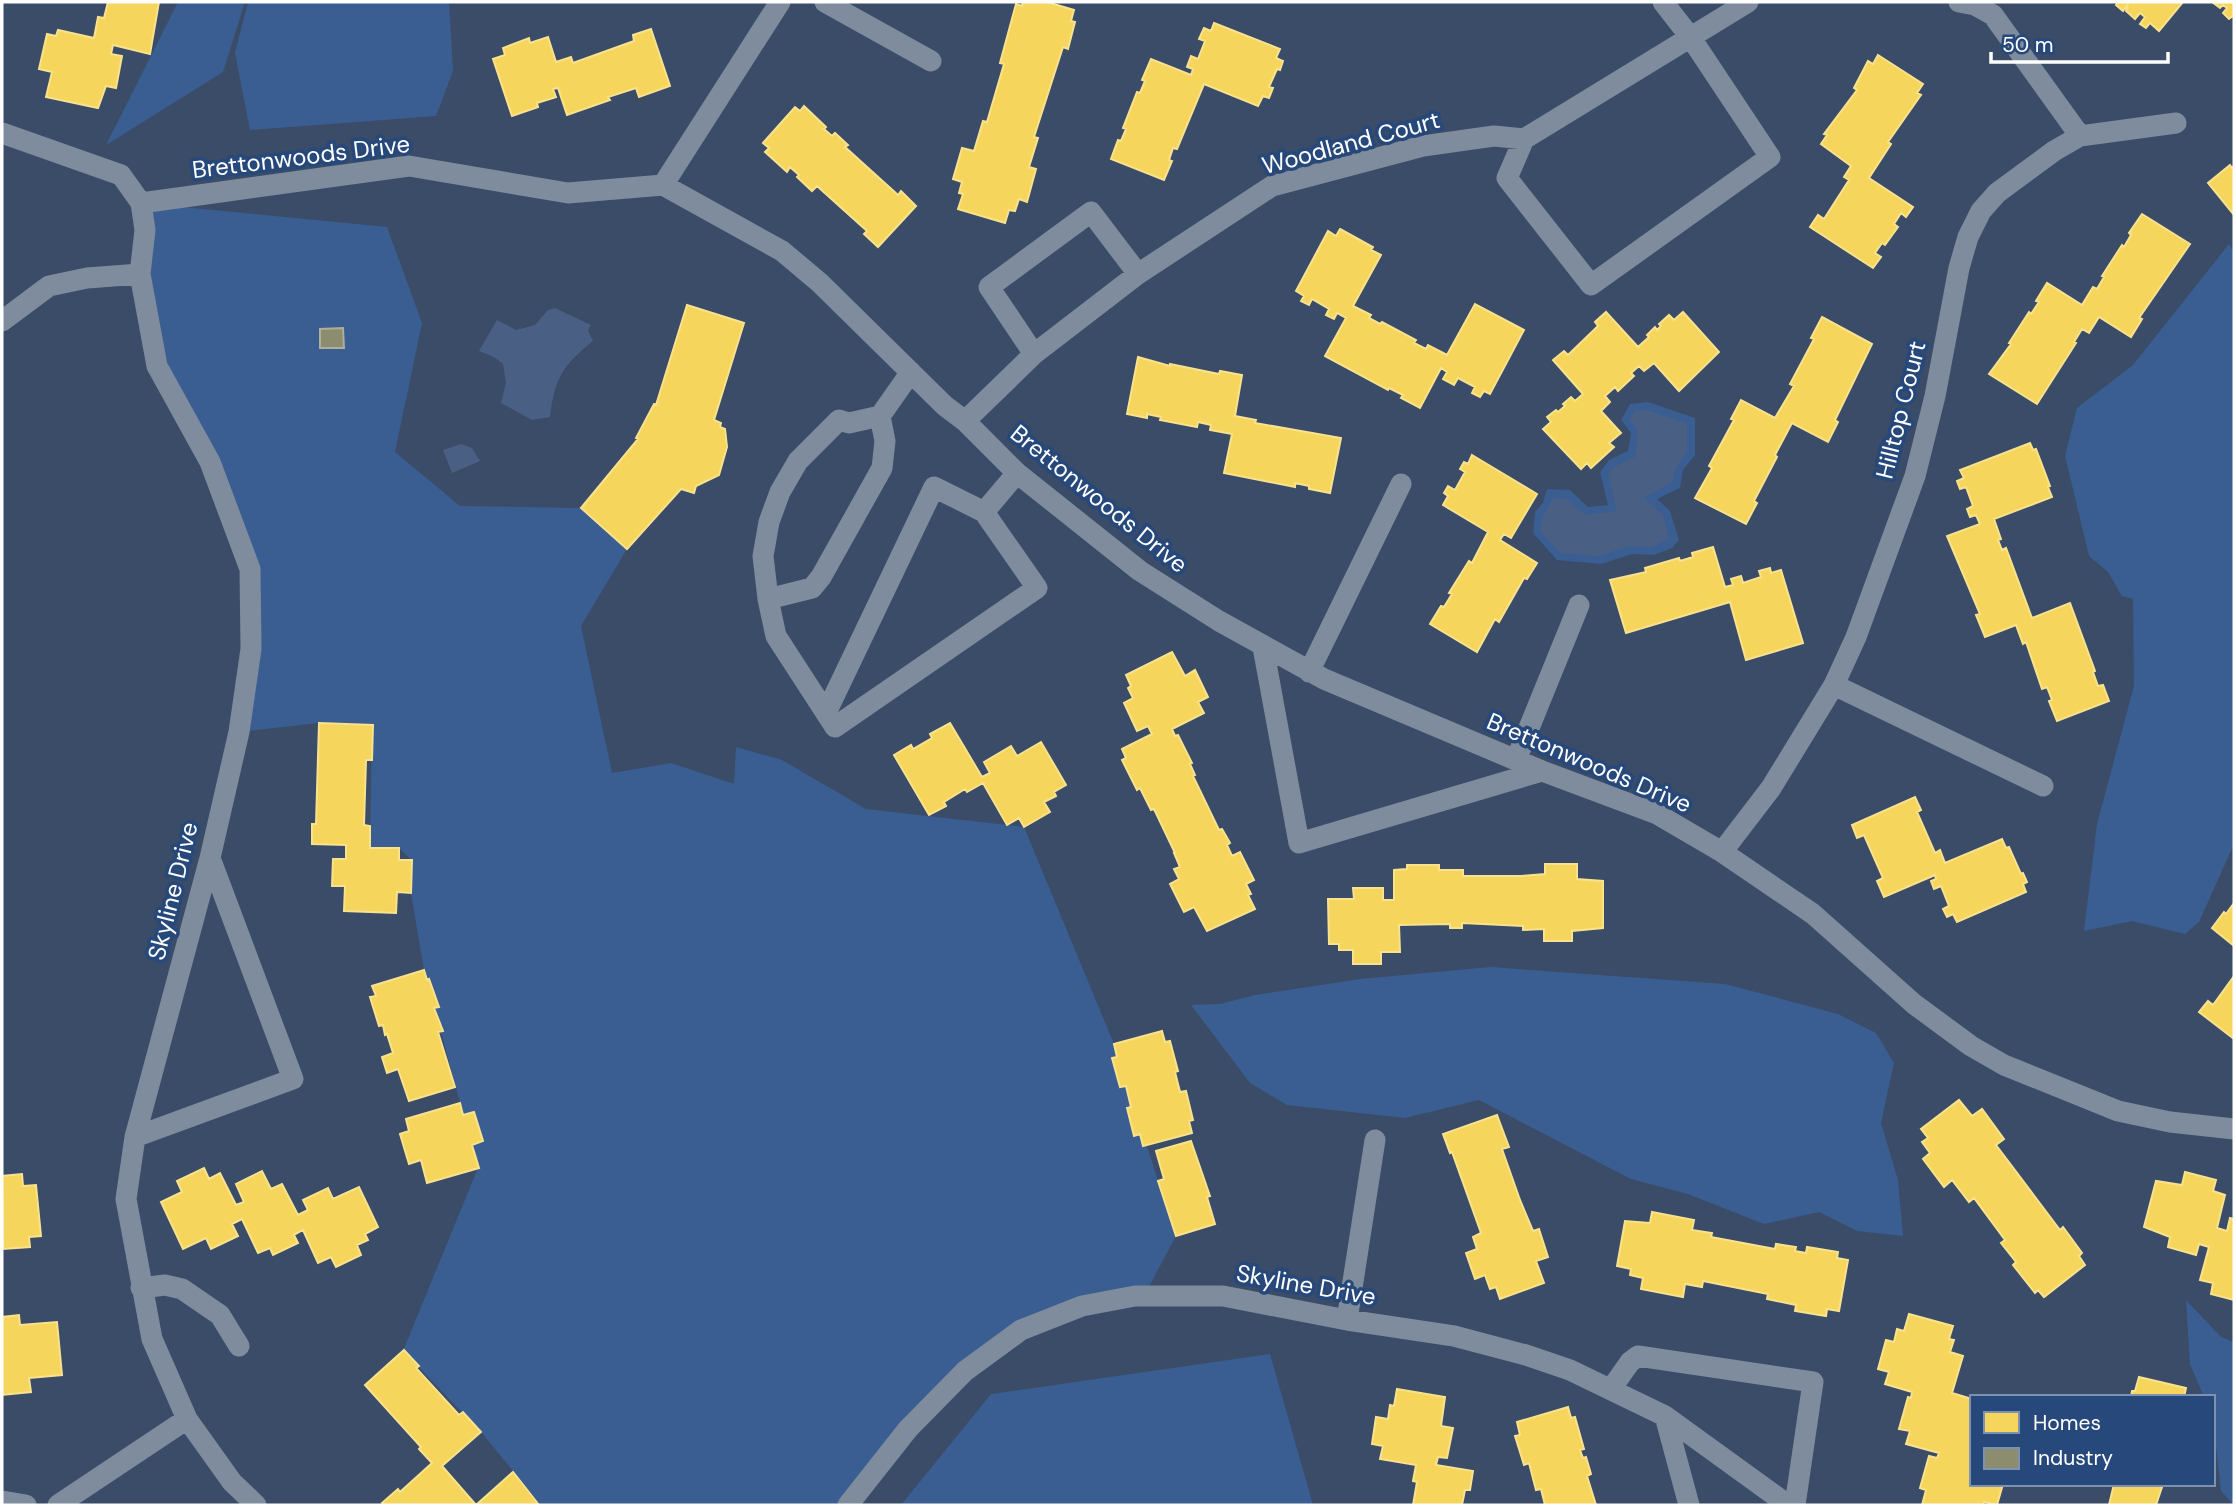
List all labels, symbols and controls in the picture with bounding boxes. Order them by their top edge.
scale bar [1991,21,2168,65]
text: 50 m [2002,31,2053,59]
street label: Woodland Court [1259,104,1443,181]
street label: Brettonwoods Drive [190,128,412,185]
street label: Hilltop Court [1868,338,1933,482]
street label: Brettonwoods Drive [1004,418,1194,580]
street label: Brettonwoods Drive [1482,705,1696,820]
street label: Skyline Drive [140,819,205,963]
street label: Skyline Drive [1234,1257,1378,1312]
legend [1970,1395,2215,1486]
text: Homes [2033,1409,2101,1437]
text: Industry [2033,1444,2113,1472]

